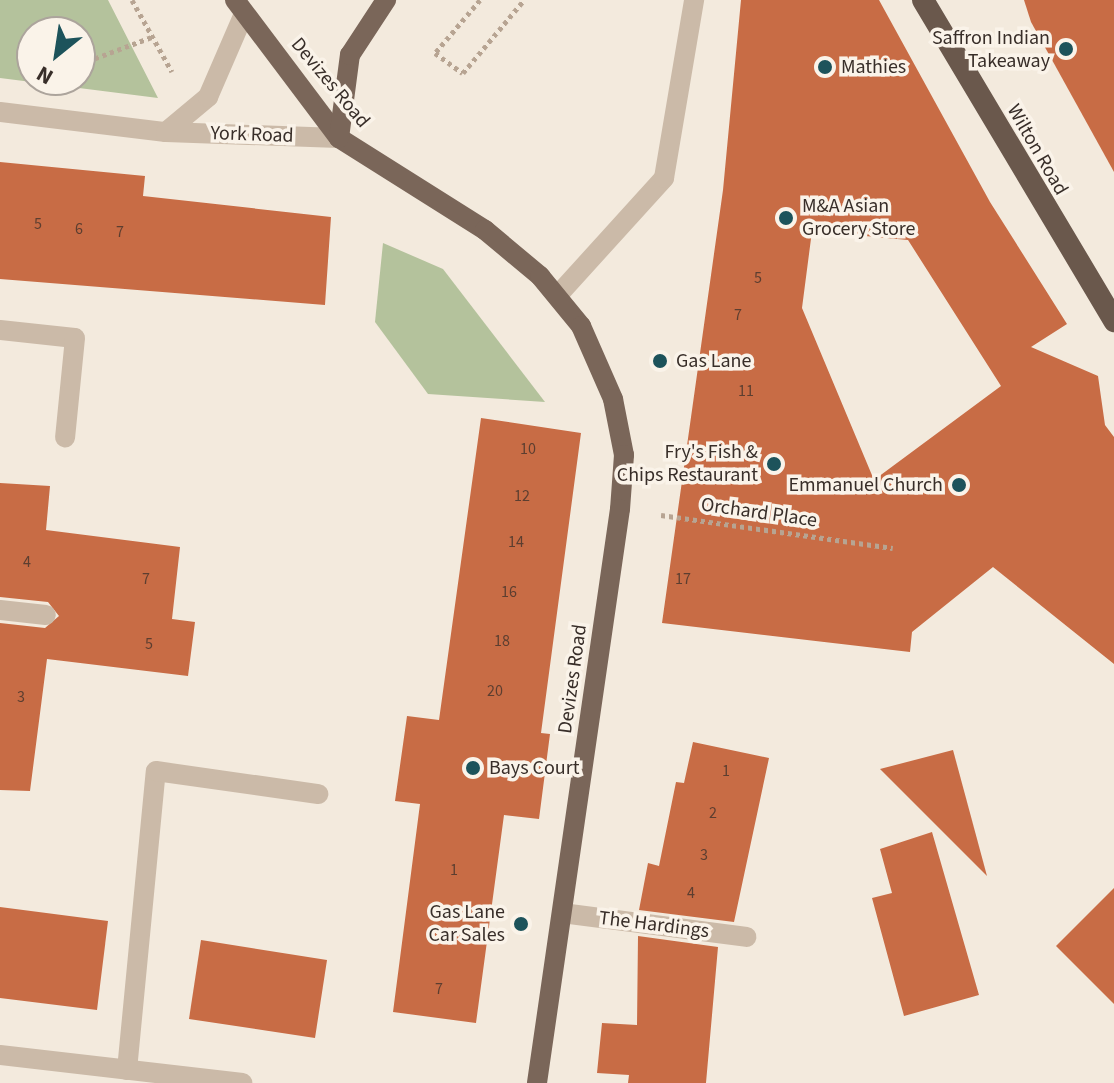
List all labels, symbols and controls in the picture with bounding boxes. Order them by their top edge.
north arrow [16,16,96,96]
place label: Saffron Indian Takeaway [932,26,1050,73]
street label: Devizes Road [285,33,375,133]
marker: Saffron Indian Takeaway [1057,40,1075,58]
place label: Mathies [841,55,906,79]
text: N [31,58,59,93]
marker: Mathies [816,58,834,76]
street label: Wilton Road [1001,100,1073,200]
street label: York Road [210,122,294,148]
place label: M&A Asian Grocery Store [802,194,916,241]
marker: M&A Asian Grocery Store [777,209,795,227]
house number: 5 [34,214,42,234]
house number: 6 [75,219,83,239]
house number: 7 [116,222,124,242]
house number: 5 [754,268,762,288]
house number: 7 [734,305,742,325]
place label: Gas Lane [676,349,751,373]
marker: Gas Lane [651,352,669,370]
house number: 11 [738,381,754,401]
house number: 10 [520,439,536,459]
place label: Fry's Fish & Chips Restaurant [617,440,758,487]
marker: Fry's Fish & Chips Restaurant [765,455,783,473]
place label: Emmanuel Church [788,473,943,497]
marker: Emmanuel Church [950,476,968,494]
house number: 12 [514,486,530,506]
street label: Orchard Place [699,493,819,533]
house number: 14 [508,532,524,552]
house number: 4 [23,552,31,572]
house number: 7 [142,569,150,589]
house number: 17 [675,569,691,589]
house number: 16 [501,582,517,602]
street label: Devizes Road [553,623,593,735]
house number: 18 [494,631,510,651]
house number: 5 [145,634,153,654]
house number: 20 [487,681,503,701]
house number: 3 [17,687,25,707]
place label: Bays Court [489,756,579,780]
marker: Bays Court [464,759,482,777]
house number: 1 [722,761,730,781]
house number: 2 [709,803,717,823]
house number: 3 [700,845,708,865]
house number: 1 [450,860,458,880]
house number: 4 [687,883,695,903]
place label: Gas Lane Car Sales [428,900,505,947]
street label: The Hardings [598,906,710,944]
marker: Gas Lane Car Sales [512,915,530,933]
house number: 7 [435,979,443,999]

